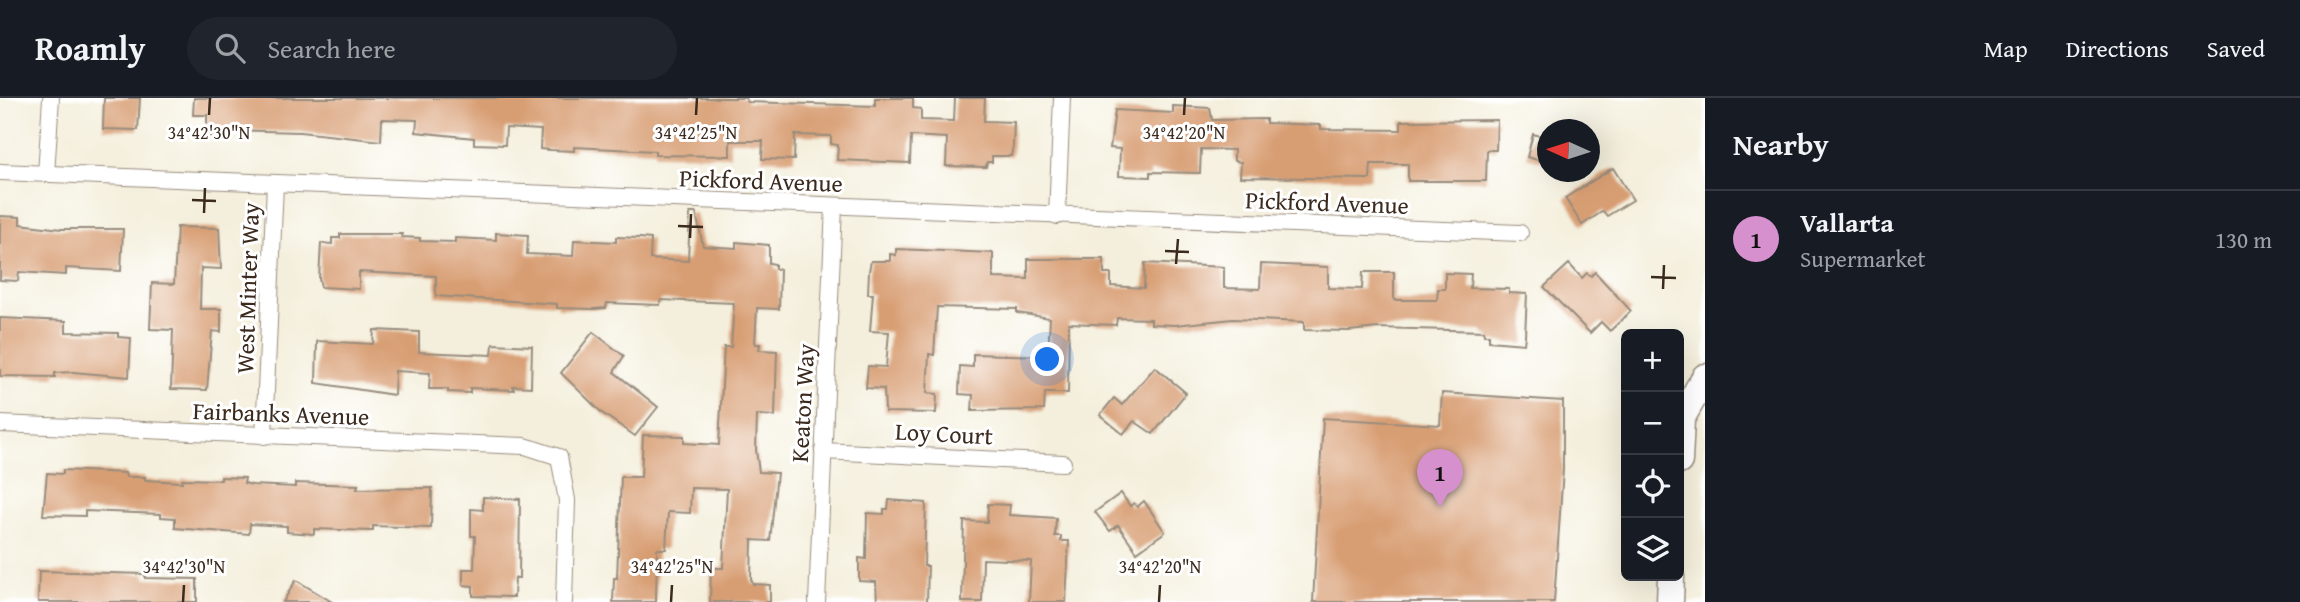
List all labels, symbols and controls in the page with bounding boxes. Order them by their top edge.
search box [187,17,677,80]
text: Roamly [35,24,145,72]
icon: search [211,29,249,67]
text: Search here [267,29,396,68]
text: Map [1984,31,2028,66]
text: Directions [2066,31,2169,66]
text: Saved [2207,31,2265,66]
text: 34°42'30"N [168,119,251,146]
text: 34°42'25"N [655,119,738,146]
text: 34°42'20"N [1143,119,1226,146]
north arrow [1537,119,1600,182]
text: Nearby [1733,122,1829,166]
street label: Pickford Avenue [679,160,843,201]
street label: Pickford Avenue [1245,182,1409,223]
street label: West Minter Way [227,202,268,374]
text: Vallarta [1800,203,1894,242]
text: 1 [1750,223,1762,256]
text: 130 m [2215,223,2272,256]
text: Supermarket [1800,242,1926,275]
map controls [1621,329,1684,581]
button: + [1621,329,1684,392]
your location [1030,342,1064,376]
street label: Keaton Way [782,343,823,463]
button: − [1621,392,1684,455]
street label: Fairbanks Avenue [192,393,370,434]
street label: Loy Court [894,413,994,454]
pin: 1 [1417,449,1463,507]
button: locate [1621,455,1684,518]
button: layers [1621,518,1684,581]
text: 34°42'30"N [143,553,226,580]
text: 34°42'25"N [631,553,714,580]
text: 34°42'20"N [1119,553,1202,580]

